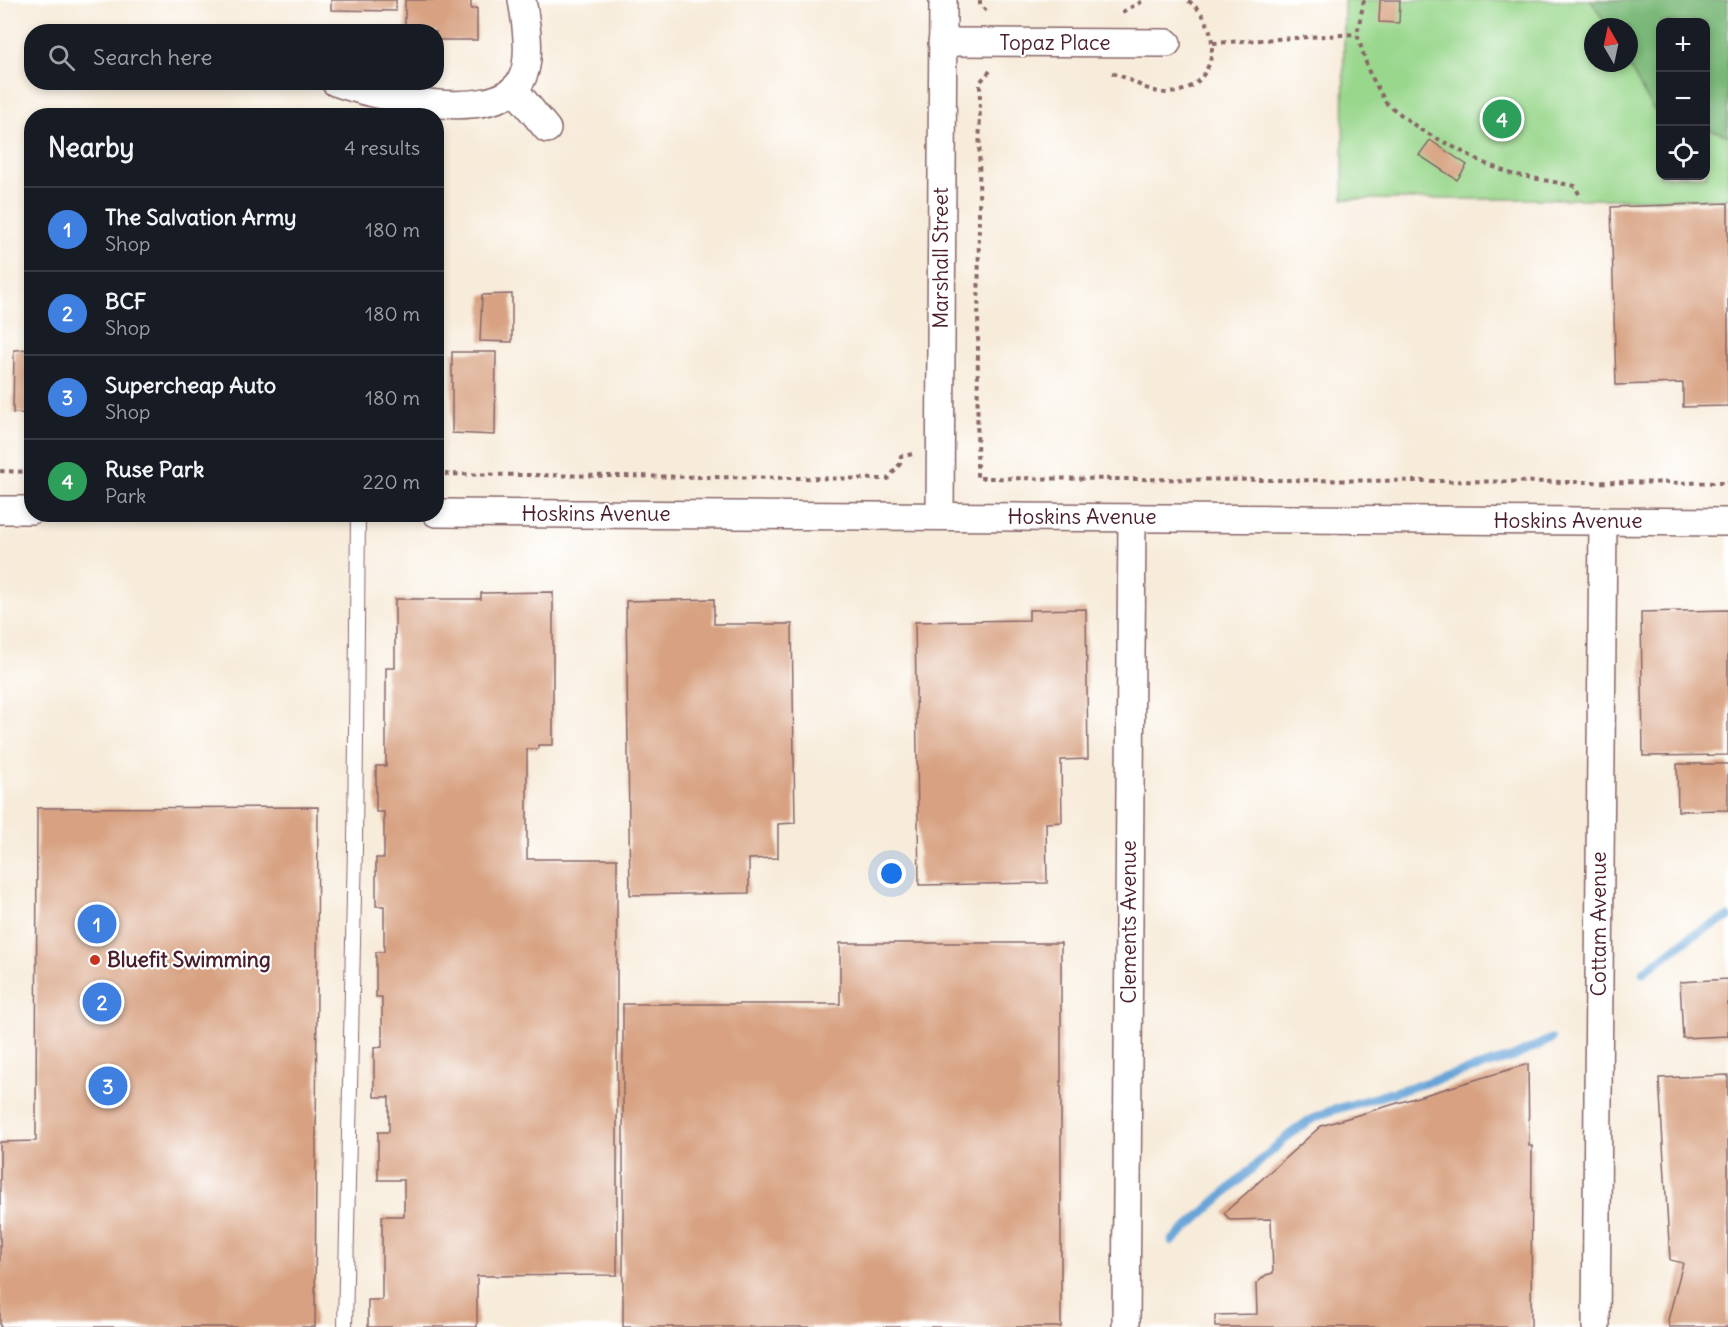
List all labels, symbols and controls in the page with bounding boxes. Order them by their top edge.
north arrow [1584,18,1638,72]
map controls [1656,18,1710,180]
button: + [1656,18,1710,72]
search box [24,24,444,90]
street label: Topaz Place [999,29,1111,56]
icon: search [45,41,78,74]
text: Search here [93,43,212,71]
button: − [1656,72,1710,126]
pin: 4 [1482,96,1522,142]
button: locate [1656,126,1710,180]
text: Nearby [48,131,134,164]
text: 4 results [344,135,420,160]
street label: Marshall Street [927,187,954,329]
text: The Salvation Army [105,203,297,231]
text: 1 [64,217,71,242]
text: 180 m [365,217,420,242]
text: Shop [105,231,150,256]
text: BCF [105,287,146,315]
text: 2 [62,301,73,326]
text: 180 m [365,301,420,326]
text: Shop [105,315,150,340]
text: Supercheap Auto [105,371,276,399]
text: 3 [62,385,73,410]
text: 180 m [365,385,420,410]
text: Shop [105,399,150,424]
text: Ruse Park [105,455,204,483]
text: 4 [62,469,73,494]
text: 220 m [363,469,420,494]
text: Park [105,483,146,508]
street label: Hoskins Avenue [522,500,670,527]
street label: Hoskins Avenue [1008,503,1156,530]
street label: Hoskins Avenue [1494,507,1642,534]
street label: Clements Avenue [1115,840,1142,1004]
street label: Cottam Avenue [1585,851,1612,997]
your location [877,859,906,888]
pin: 1 [78,902,116,946]
place label: Bluefit Swimming [107,946,271,973]
marker: Bluefit Swimming [88,953,102,967]
pin: 2 [82,980,122,1024]
pin: 3 [88,1064,128,1108]

